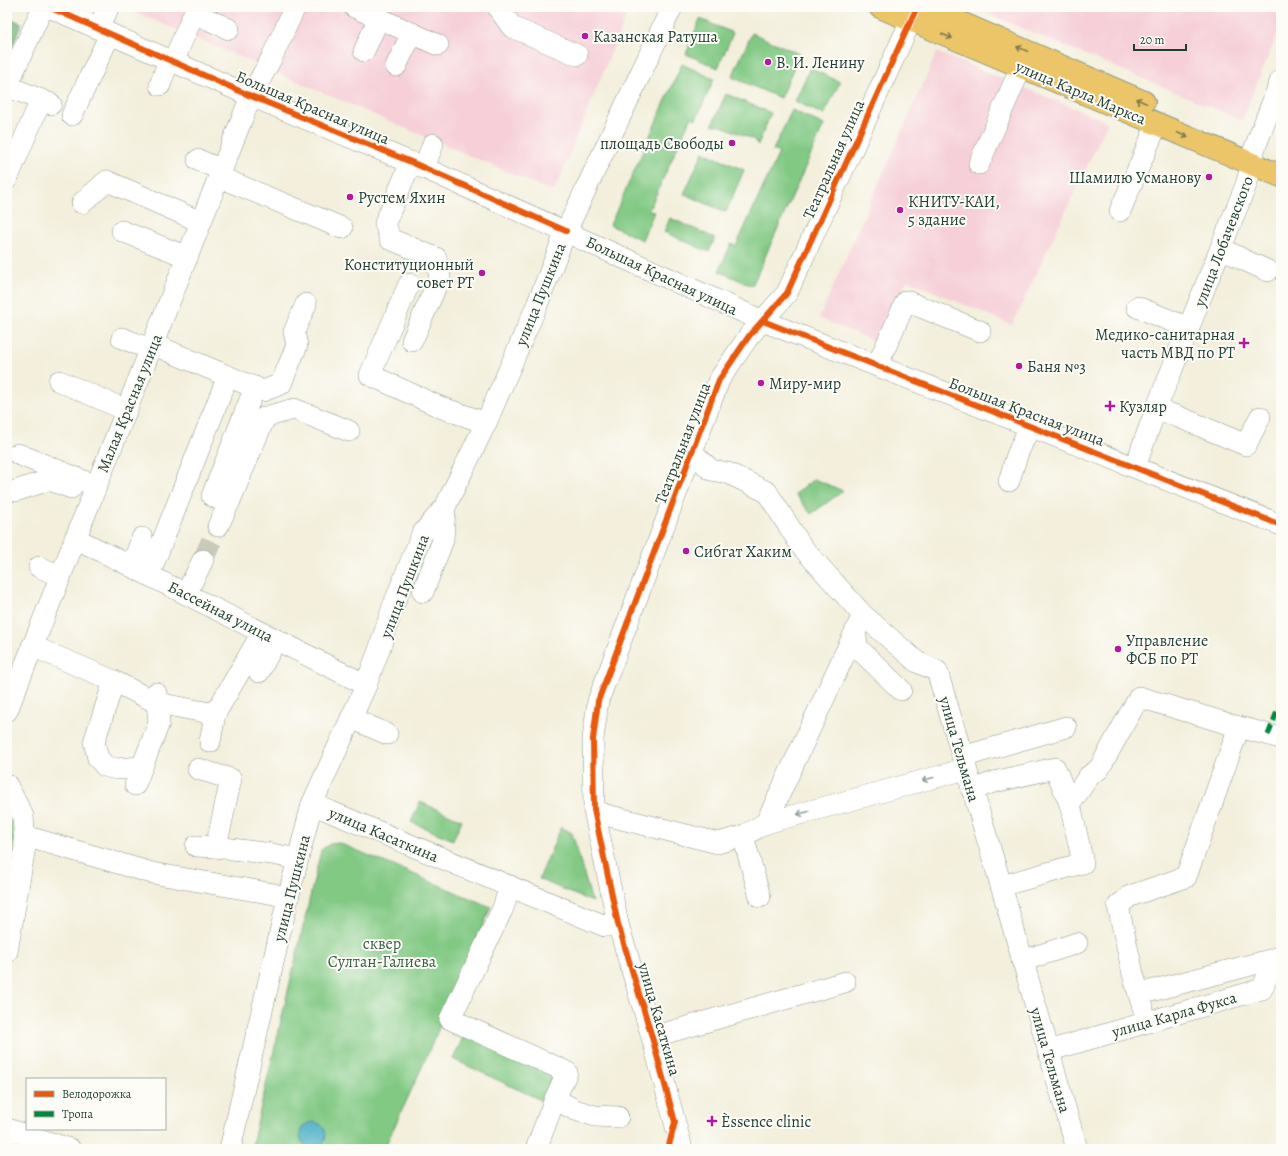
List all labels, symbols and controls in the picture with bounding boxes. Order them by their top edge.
place label: Казанская Ратуша [593,26,718,48]
scale bar [1134,26,1186,52]
marker: Казанская Ратуша [580,31,590,41]
text: 20 m [1140,32,1164,48]
one-way arrow [941,33,953,40]
one-way arrow [1016,45,1028,53]
place label: В. И. Ленину [776,52,865,74]
street label: улица Карла Маркса [1011,55,1150,131]
marker: В. И. Ленину [763,57,773,67]
street label: Большая Красная улица [232,66,393,151]
street label: Театральная улица [798,96,870,223]
one-way arrow [1136,97,1148,104]
one-way arrow [1177,132,1189,140]
place label: площадь Свободы [600,133,724,155]
marker: площадь Свободы [727,138,737,148]
place label: Шамилю Усманову [1069,167,1202,189]
marker: Шамилю Усманову [1204,172,1214,182]
street label: улица Лобачевского [1189,173,1259,311]
place label: Рустем Яхин [358,187,446,209]
place label: КНИТУ-КАИ, 5 здание [908,191,1000,231]
marker: Рустем Яхин [345,192,355,202]
marker: КНИТУ-КАИ, 5 здание [895,205,905,215]
street label: Большая Красная улица [582,231,742,321]
street label: улица Пушкина [510,239,572,350]
place label: Конституционный совет РТ [344,254,474,294]
marker: Конституционный совет РТ [477,268,487,278]
place label: Медико-санитарная часть МВД по РТ [1095,324,1235,364]
street label: Малая Красная улица [92,330,168,476]
marker: Медико-санитарная часть МВД по РТ [1238,337,1250,349]
place label: Баня №3 [1027,356,1086,378]
marker: Баня №3 [1014,361,1024,371]
street label: Большая Красная улица [946,372,1108,452]
place label: Миру-мир [769,373,841,395]
marker: Миру-мир [756,378,766,388]
street label: Театральная улица [650,379,716,507]
place label: Кузляр [1119,396,1167,418]
marker: Кузляр [1104,400,1116,412]
street label: улица Пушкина [375,531,435,642]
place label: Сибгат Хаким [694,541,792,563]
marker: Сибгат Хаким [681,546,691,556]
street label: Бассейная улица [164,576,277,648]
place label: Управление ФСБ по РТ [1126,630,1208,670]
marker: Управление ФСБ по РТ [1113,644,1123,654]
street label: улица Тельмана [933,693,985,805]
one-way arrow [922,776,935,783]
street label: улица Касаткина [325,802,442,868]
one-way arrow [796,810,809,817]
street label: улица Пушкина [268,832,316,945]
park label: сквер Султан-Галиева [328,933,437,973]
street label: улица Касаткина [632,959,686,1079]
street label: улица Карла Фукса [1108,986,1240,1044]
street label: улица Тельмана [1024,1004,1076,1116]
legend [26,1078,166,1130]
text: Велодорожка [62,1086,132,1102]
text: Тропа [62,1106,93,1122]
place label: Èssence clinic [721,1111,812,1133]
marker: Èssence clinic [706,1115,718,1127]

